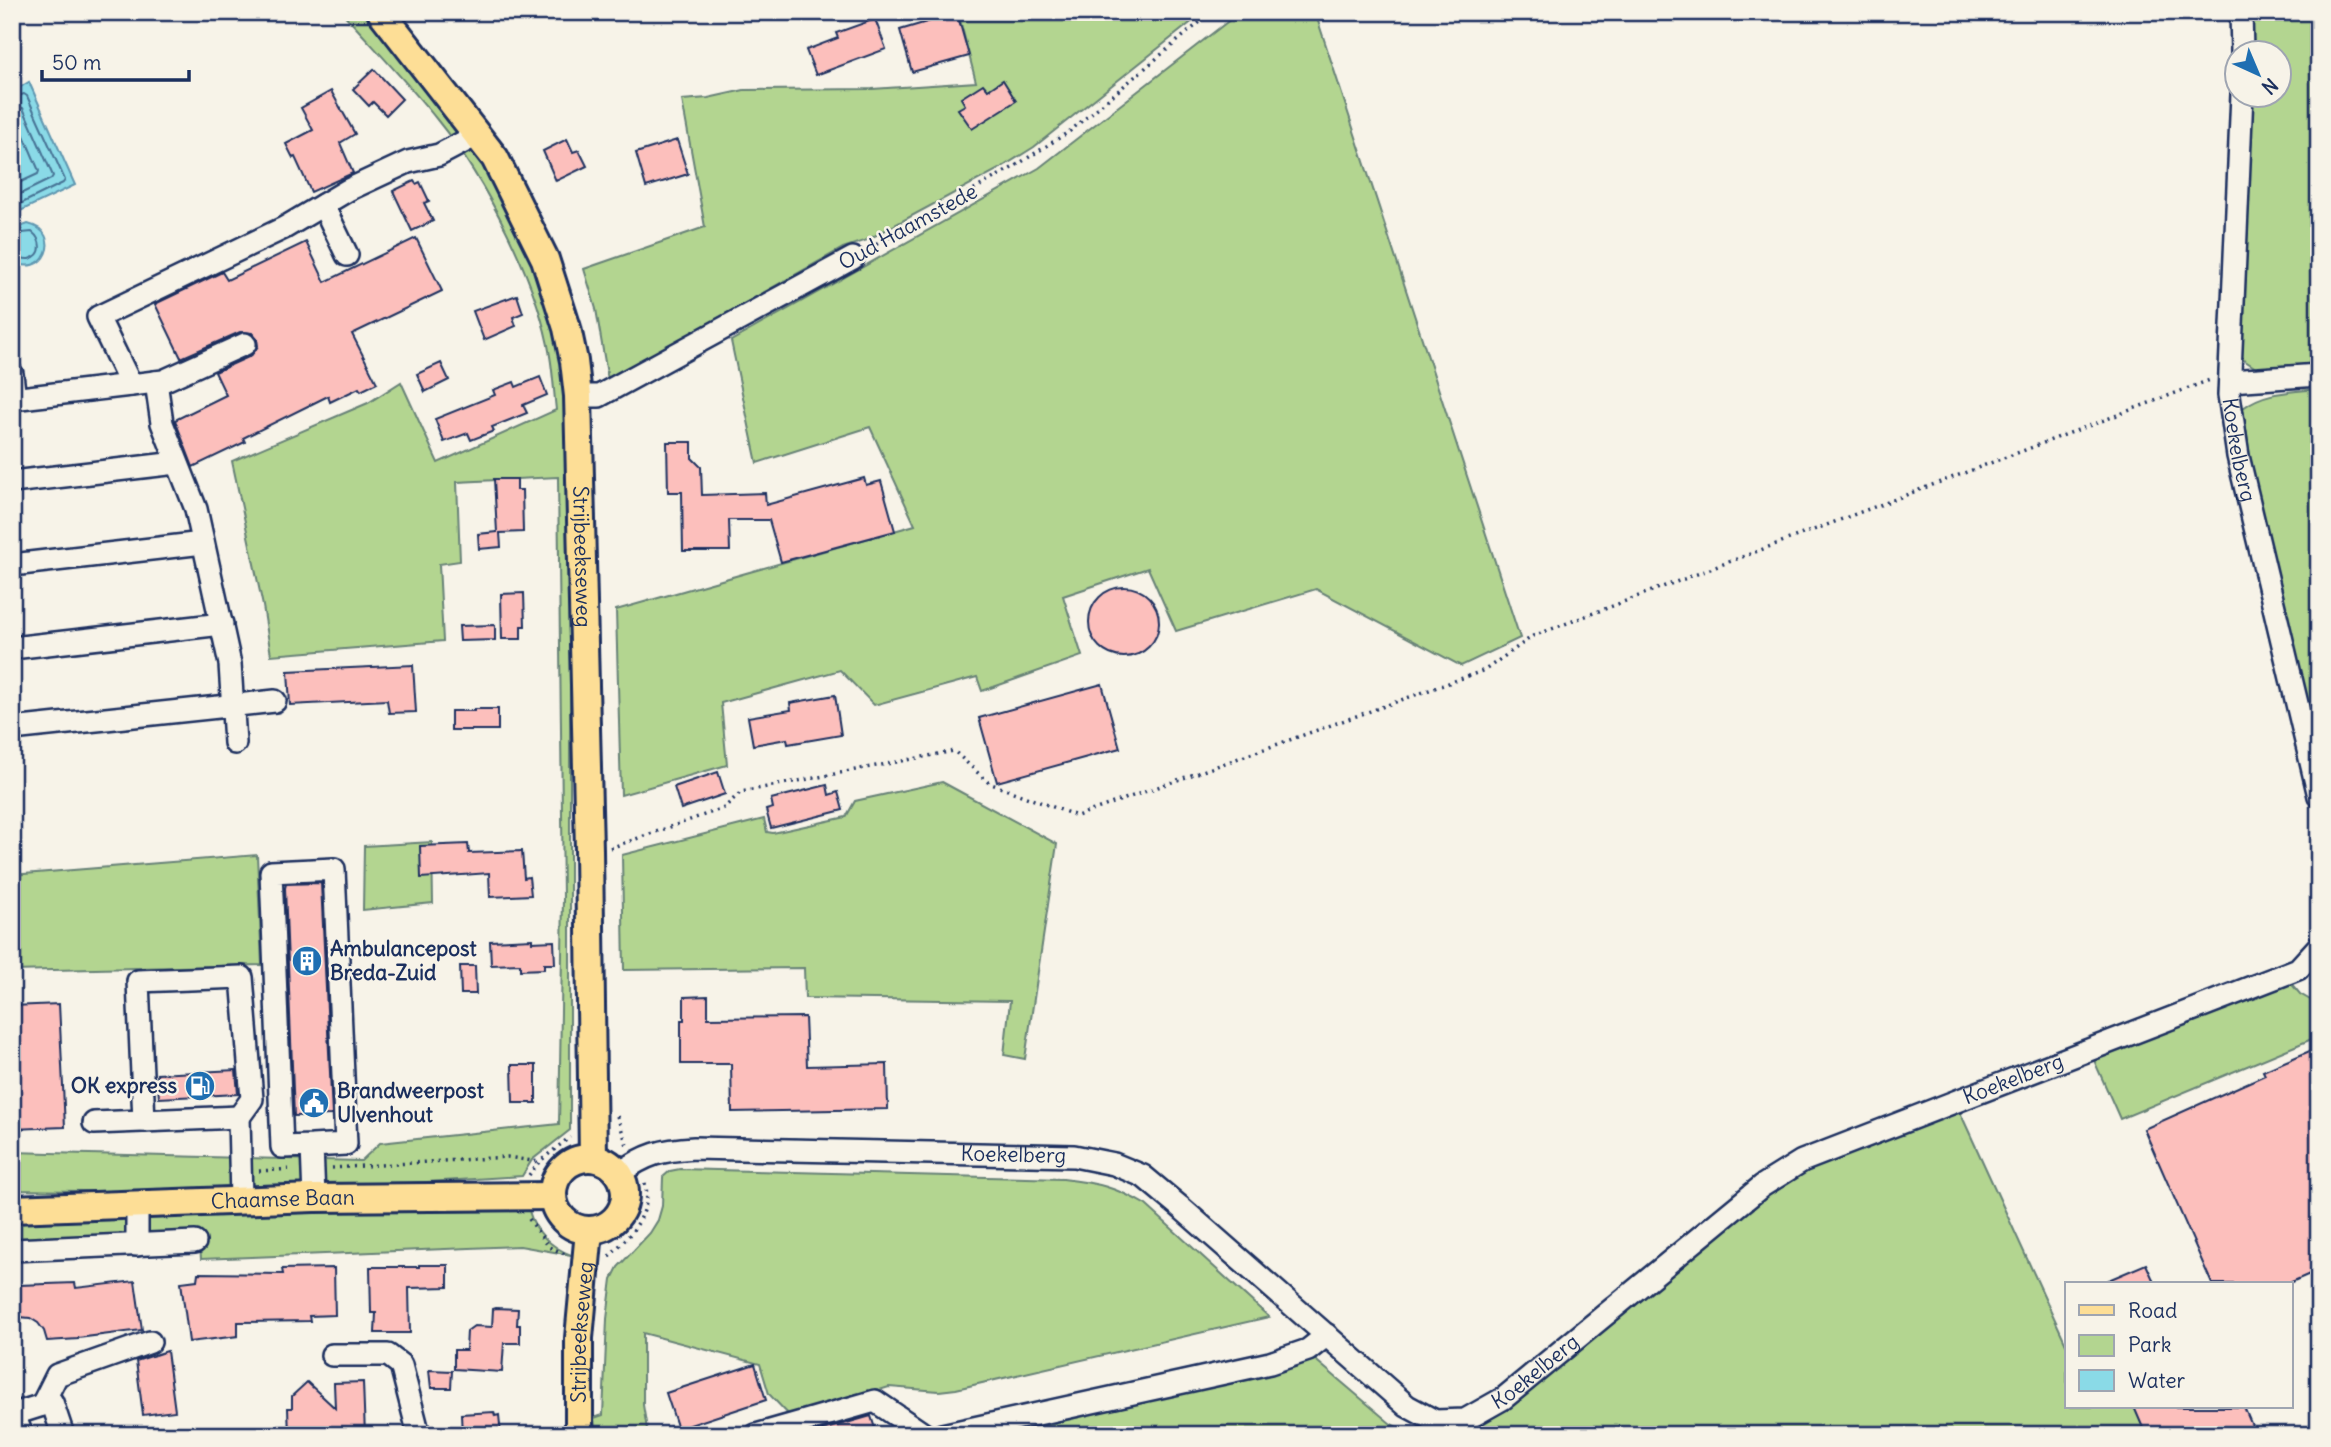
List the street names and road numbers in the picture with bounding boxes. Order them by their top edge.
street label: Oud Haamstede [834,177,982,276]
street label: Koekelberg [2217,396,2262,505]
street label: Strijbeekseweg [567,485,598,628]
street label: Koekelberg [1959,1047,2067,1110]
street label: Koekelberg [960,1140,1066,1169]
street label: Chaamse Baan [210,1184,355,1215]
street label: Strijbeekseweg [565,1260,599,1403]
street label: Koekelberg [1486,1328,1584,1415]

